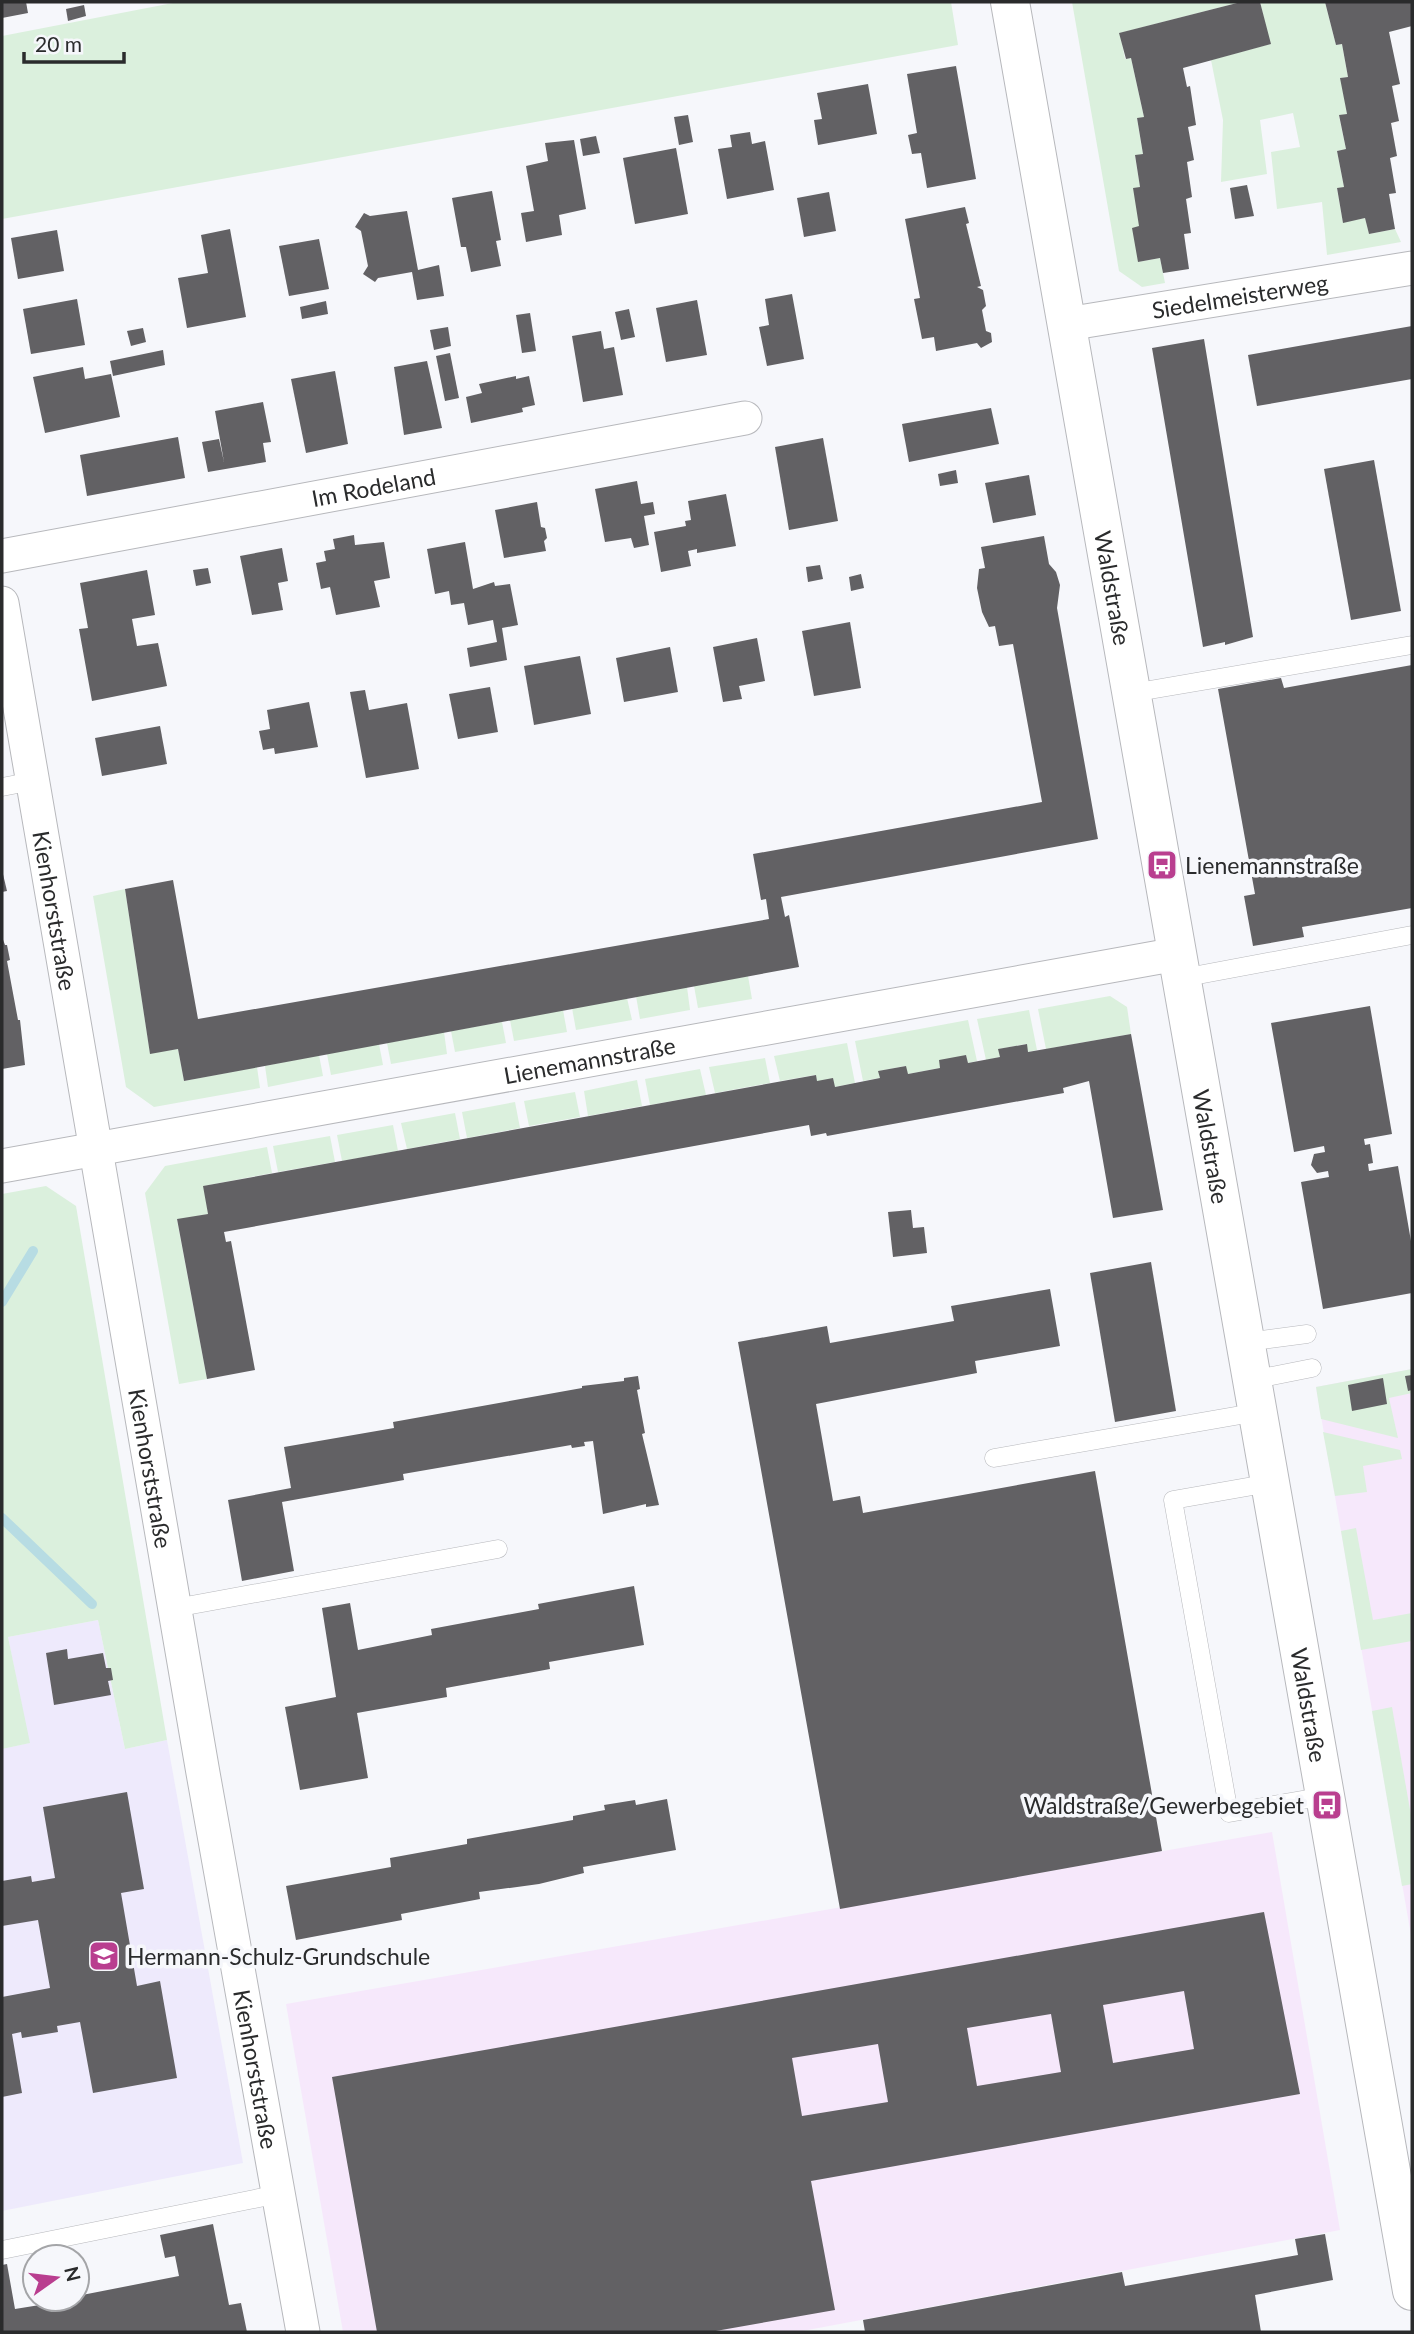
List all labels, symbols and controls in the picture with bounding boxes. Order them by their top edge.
scale bar [24,21,124,65]
text: 20 m [35,31,82,56]
street label: Siedelmeisterweg [1150,268,1330,324]
street label: Im Rodeland [309,462,438,512]
street label: Waldstraße [1089,529,1137,647]
street label: Kienhorststraße [27,829,82,992]
bus stop icon: Lienemannstraße [1145,848,1179,882]
place label: Lienemannstraße [1185,851,1359,879]
street label: Lienemannstraße [501,1031,678,1089]
street label: Waldstraße [1187,1087,1235,1206]
street label: Kienhorststraße [123,1386,178,1550]
street label: Waldstraße [1285,1646,1333,1764]
bus stop icon: Waldstraße/Gewerbegebiet [1310,1788,1344,1822]
place label: Waldstraße/Gewerbegebiet [1023,1791,1305,1819]
school or university icon: Hermann-Schulz-Grundschule [87,1939,121,1973]
place label: Hermann-Schulz-Grundschule [127,1942,430,1970]
street label: Kienhorststraße [228,1987,284,2151]
north arrow [21,2243,91,2313]
text: N [60,2264,86,2284]

